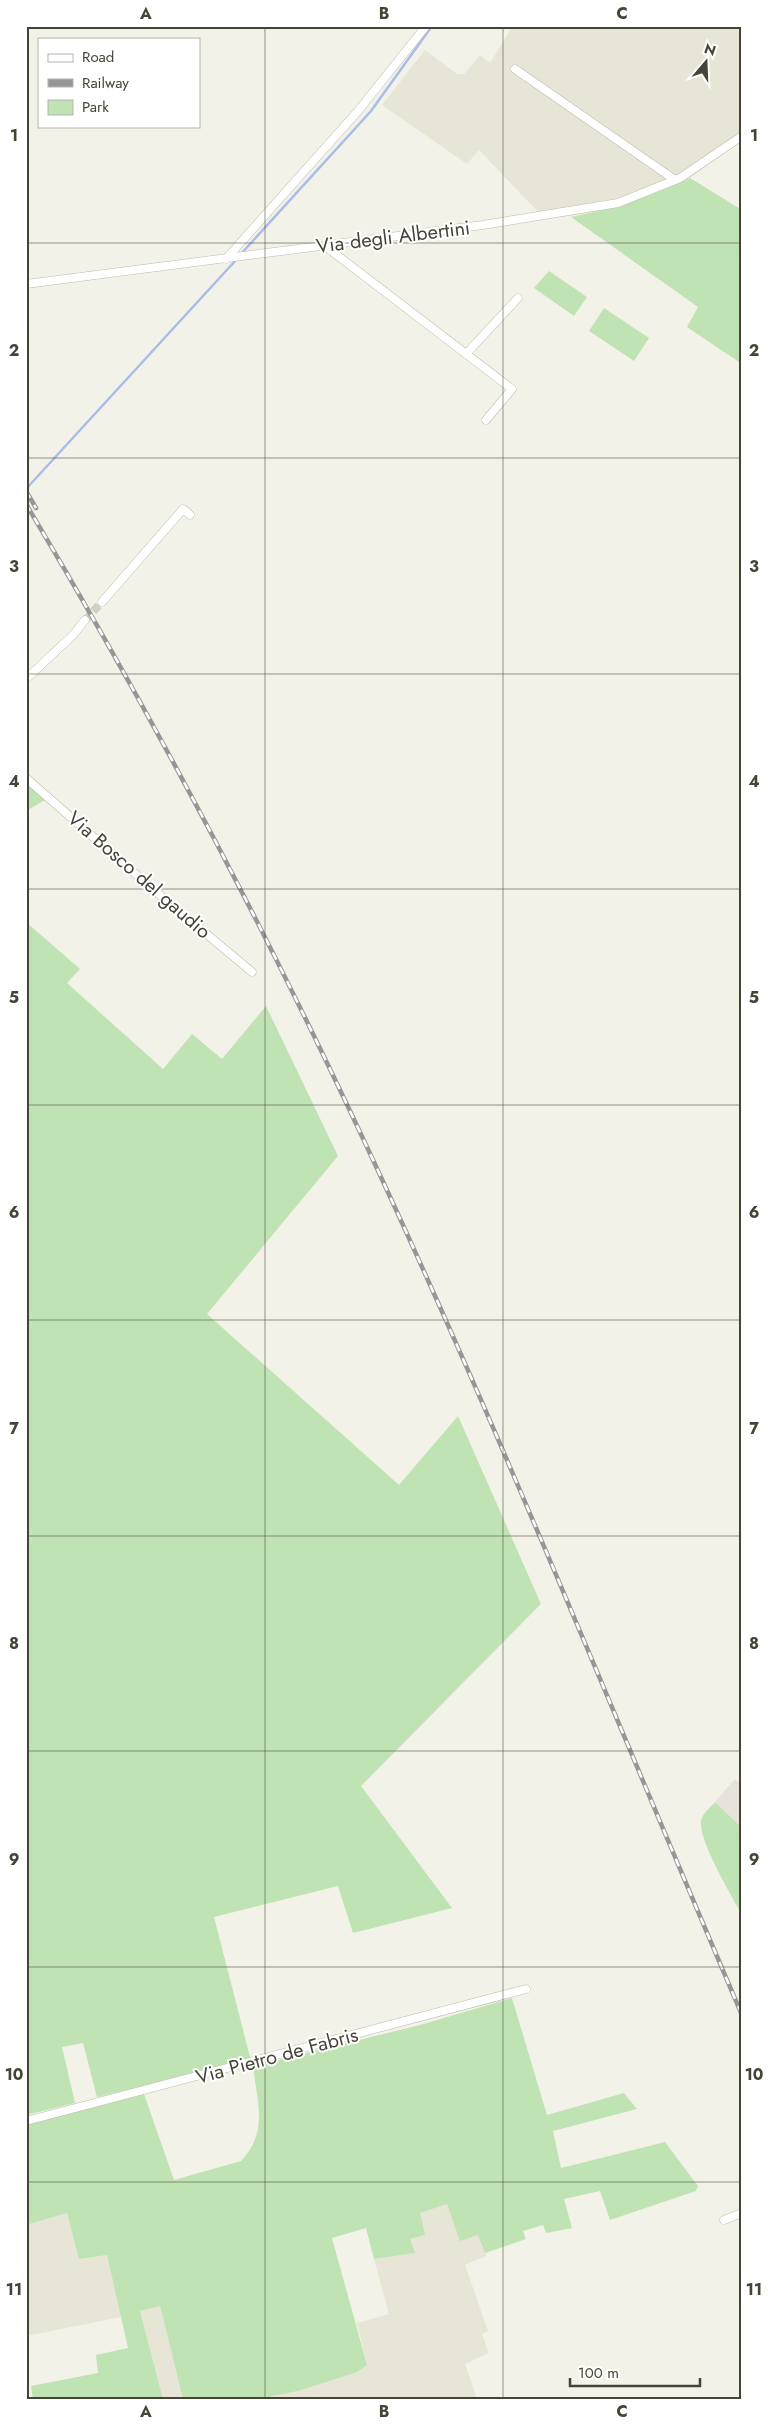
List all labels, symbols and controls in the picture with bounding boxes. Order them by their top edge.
text: A [139,2,152,25]
text: B [379,2,389,25]
text: C [616,2,628,25]
legend [38,38,200,128]
north arrow [680,38,730,88]
text: N [702,38,719,61]
text: Road [82,46,114,68]
text: Railway [82,72,129,94]
text: Park [82,96,109,118]
text: 1 [10,124,18,147]
text: 1 [750,124,758,147]
street label: Via degli Albertini [314,213,472,261]
text: 2 [9,339,19,362]
text: 2 [749,339,759,362]
text: 3 [9,555,19,578]
text: 3 [749,555,759,578]
text: 4 [8,770,20,793]
text: 4 [748,770,760,793]
street label: Via Bosco del gaudio [61,804,217,946]
text: 5 [9,986,19,1009]
text: 5 [749,986,759,1009]
text: 6 [9,1201,19,1224]
text: 6 [749,1201,759,1224]
text: 7 [9,1417,19,1440]
text: 7 [749,1417,759,1440]
text: 8 [9,1632,19,1655]
text: 8 [749,1632,759,1655]
text: 9 [9,1848,19,1871]
text: 9 [749,1848,759,1871]
street label: Via Pietro de Fabris [193,2020,361,2092]
text: 10 [5,2063,23,2086]
text: 10 [745,2063,763,2086]
text: 11 [6,2278,22,2301]
text: 11 [746,2278,762,2301]
scale bar [570,2355,700,2387]
text: 100 m [578,2362,619,2384]
text: A [139,2400,152,2423]
text: B [379,2400,389,2423]
text: C [616,2400,628,2423]

